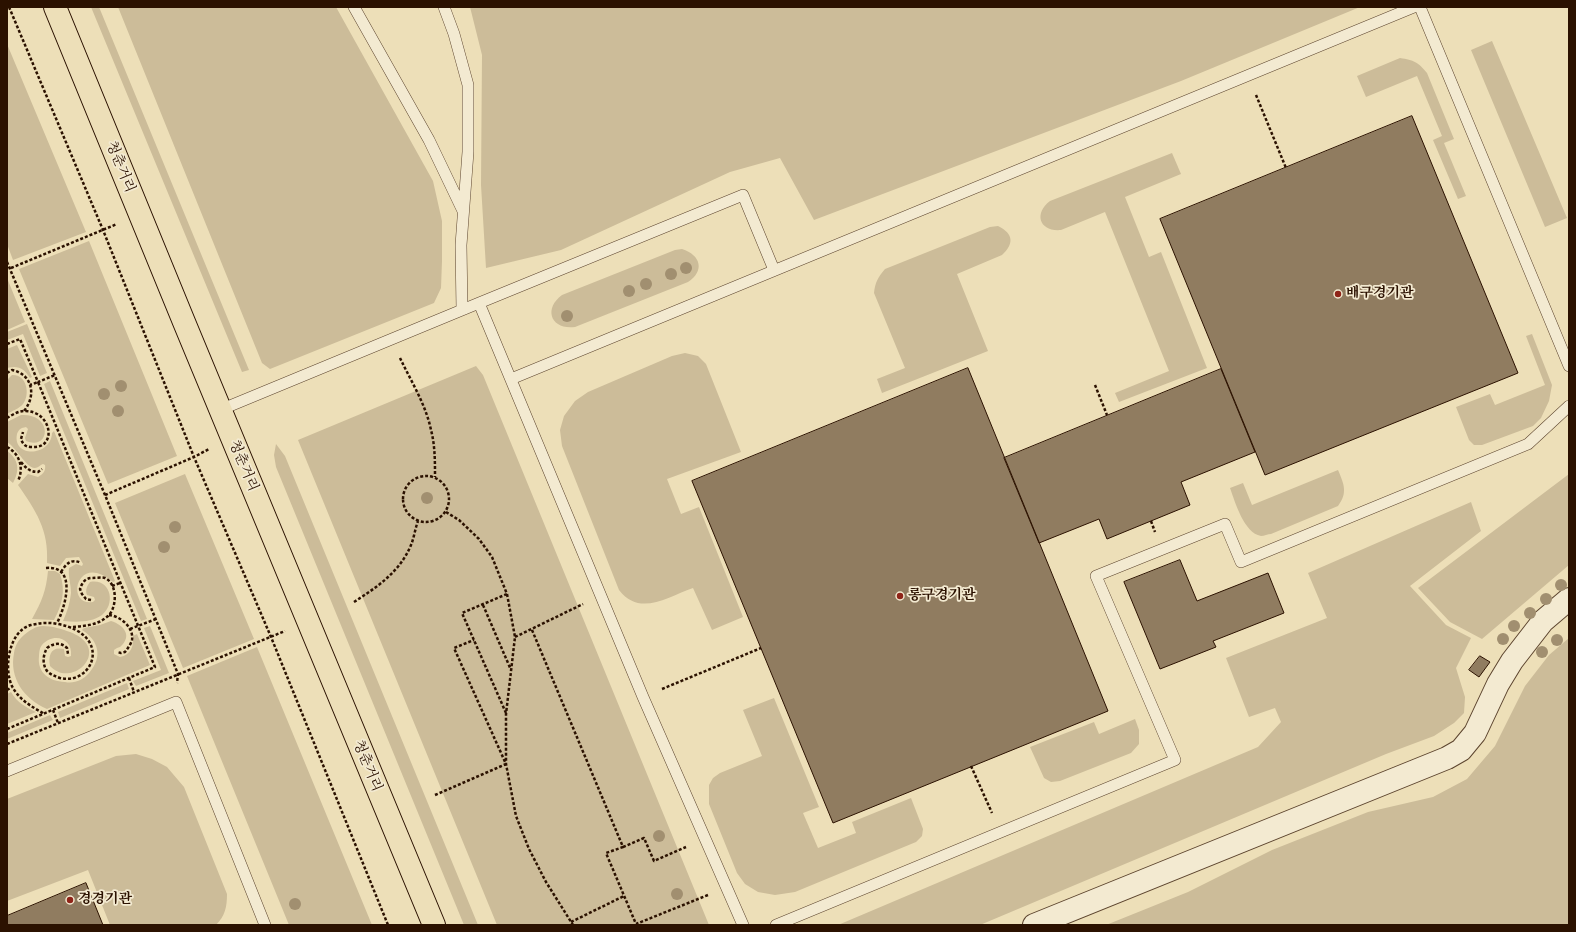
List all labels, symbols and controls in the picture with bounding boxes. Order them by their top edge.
street label: 청춘거리 [102,139,138,195]
place label: 배구경기관 [1346,286,1414,302]
marker: 배구경기관 [1333,289,1343,299]
street label: 청춘거리 [225,438,261,494]
place label: 롱구경기관 [908,588,976,604]
marker: 롱구경기관 [895,591,905,601]
street label: 청춘거리 [349,738,385,794]
place label: 경경기관 [78,892,132,908]
marker: 경경기관 [65,895,75,905]

